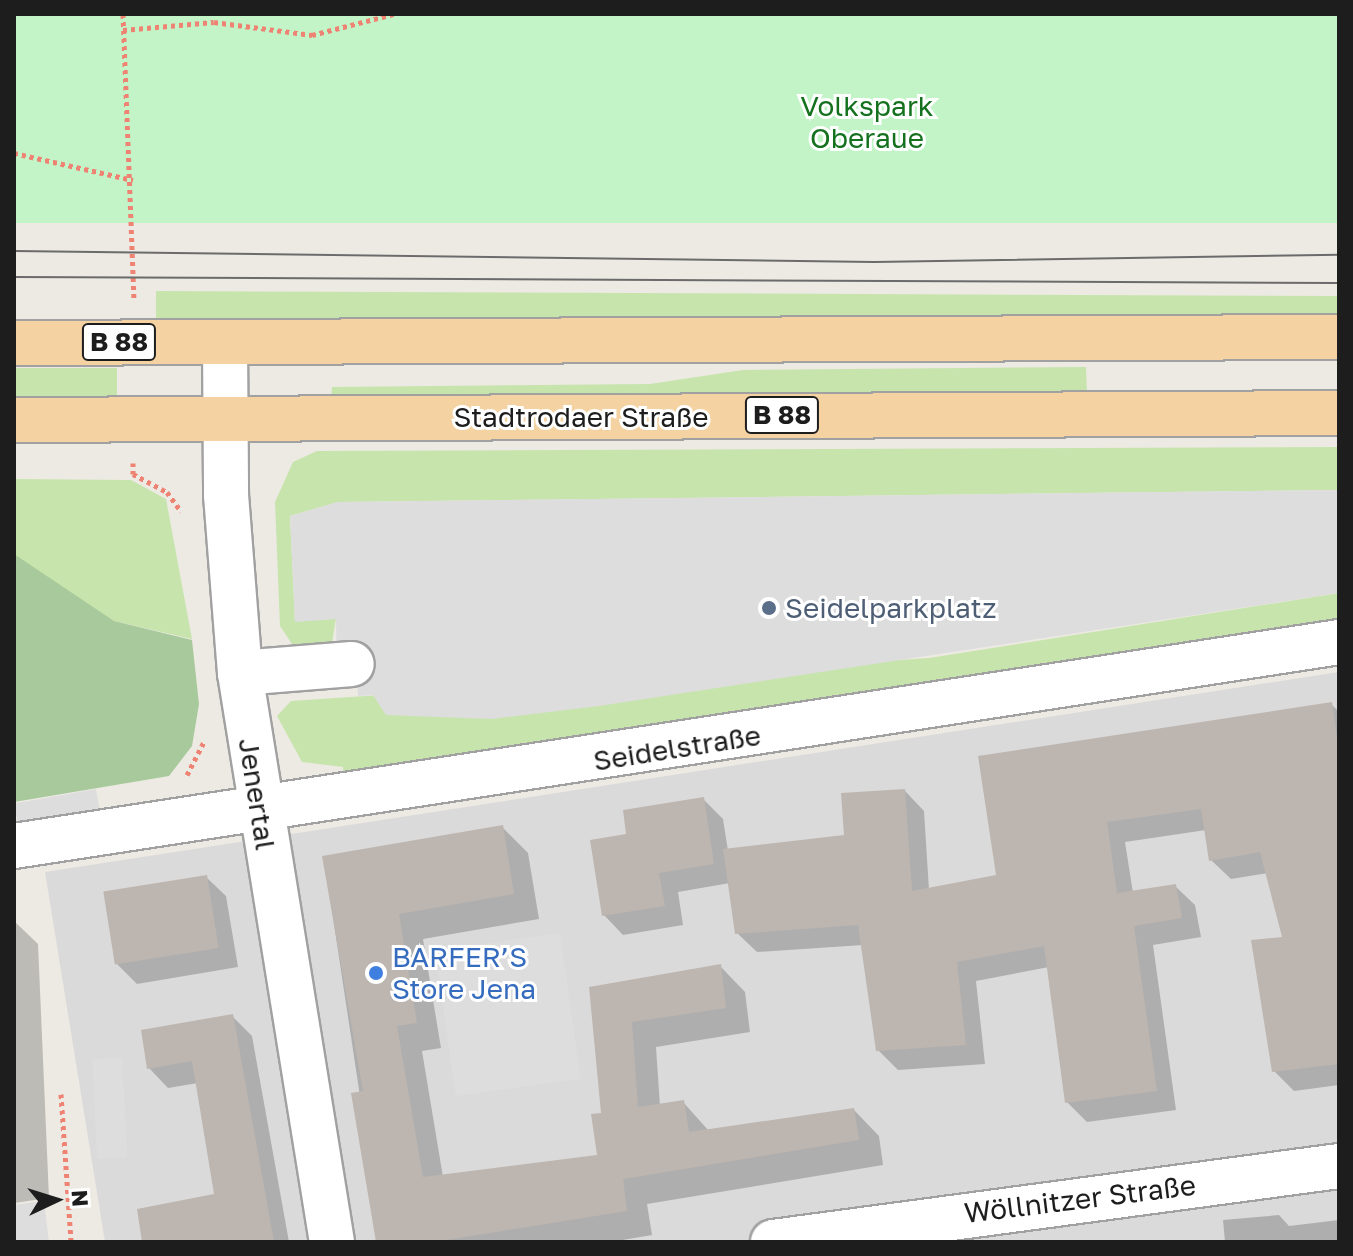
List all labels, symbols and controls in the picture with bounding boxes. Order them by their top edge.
park label: Volkspark Oberaue [800,89,934,155]
road number: B 88 [81,320,157,364]
road number: B 88 [744,393,820,437]
street label: Stadtrodaer Straße [454,400,708,434]
place label: Seidelparkplatz [785,591,997,625]
marker: Seidelparkplatz [760,599,778,617]
street label: Seidelstraße [591,718,763,778]
street label: Jenertal [232,736,282,852]
place label: BARFER’S Store Jena [392,940,536,1006]
marker: BARFER’S Store Jena [367,964,385,982]
north arrow [16,1160,96,1240]
street label: Wöllnitzer Straße [962,1168,1198,1230]
text: N [66,1189,94,1208]

